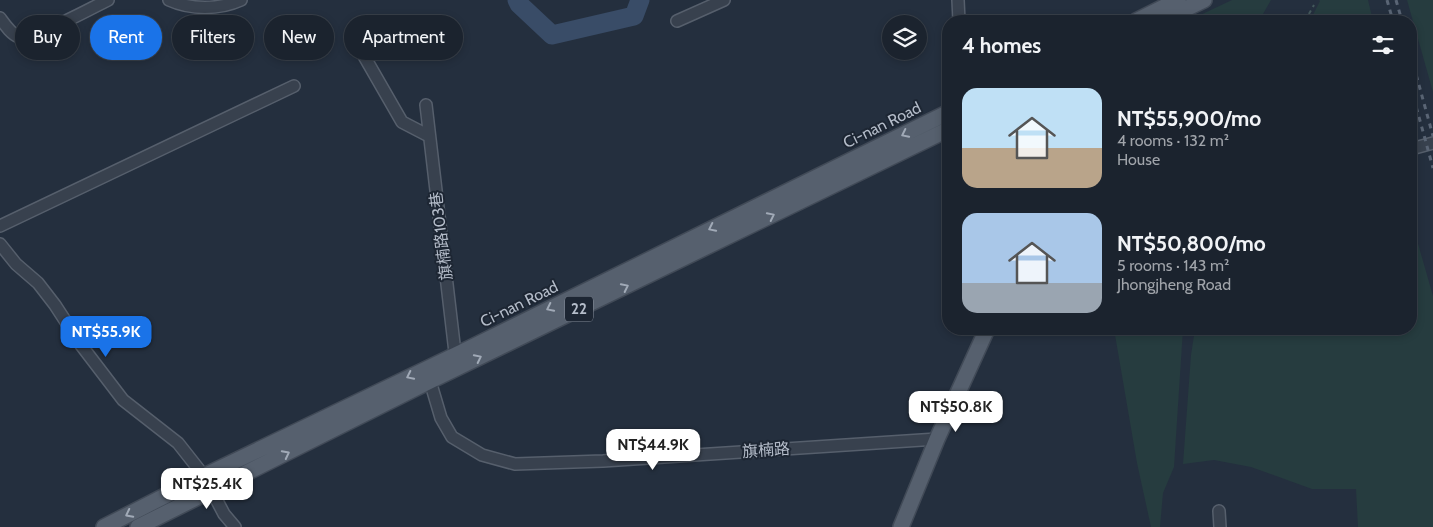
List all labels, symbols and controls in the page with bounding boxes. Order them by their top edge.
chip: Buy [15,15,80,60]
chip: Rent [90,15,162,60]
chip: Filters [172,15,254,60]
chip: New [264,15,334,60]
chip: Apartment [344,15,463,60]
map controls [882,15,927,60]
button: layers [882,15,927,60]
icon: filters [1369,31,1397,59]
text: 4 homes [962,33,1041,58]
street label: Ci-nan Road [840,98,924,152]
text: NT$55,900/mo [1117,106,1261,131]
icon: home [1002,108,1062,168]
one-way arrow [901,128,910,138]
text: 4 rooms · 132 m² [1117,131,1229,150]
text: House [1117,150,1160,169]
street label: 旗楠路103巷 [426,191,456,281]
one-way arrow [766,212,775,222]
one-way arrow [708,222,717,232]
text: NT$50,800/mo [1117,231,1266,256]
icon: home [1002,233,1062,293]
text: 5 rooms · 143 m² [1117,256,1229,275]
text: Jhongjheng Road [1117,275,1231,294]
street label: Ci-nan Road [477,277,561,331]
one-way arrow [620,283,629,293]
road number: 22 [565,296,593,322]
one-way arrow [547,302,556,312]
pin: NT$55.9K [54,316,158,358]
text: NT$55.9K [72,322,140,341]
one-way arrow [473,354,482,364]
one-way arrow [406,370,415,380]
pin: NT$50.8K [904,390,1008,433]
text: NT$50.8K [920,397,992,416]
pin: NT$44.9K [601,428,705,471]
text: NT$44.9K [617,435,689,454]
street label: 旗楠路 [741,439,791,461]
one-way arrow [281,450,290,460]
pin: NT$25.4K [155,468,259,510]
text: NT$25.4K [172,474,242,493]
one-way arrow [125,508,134,518]

